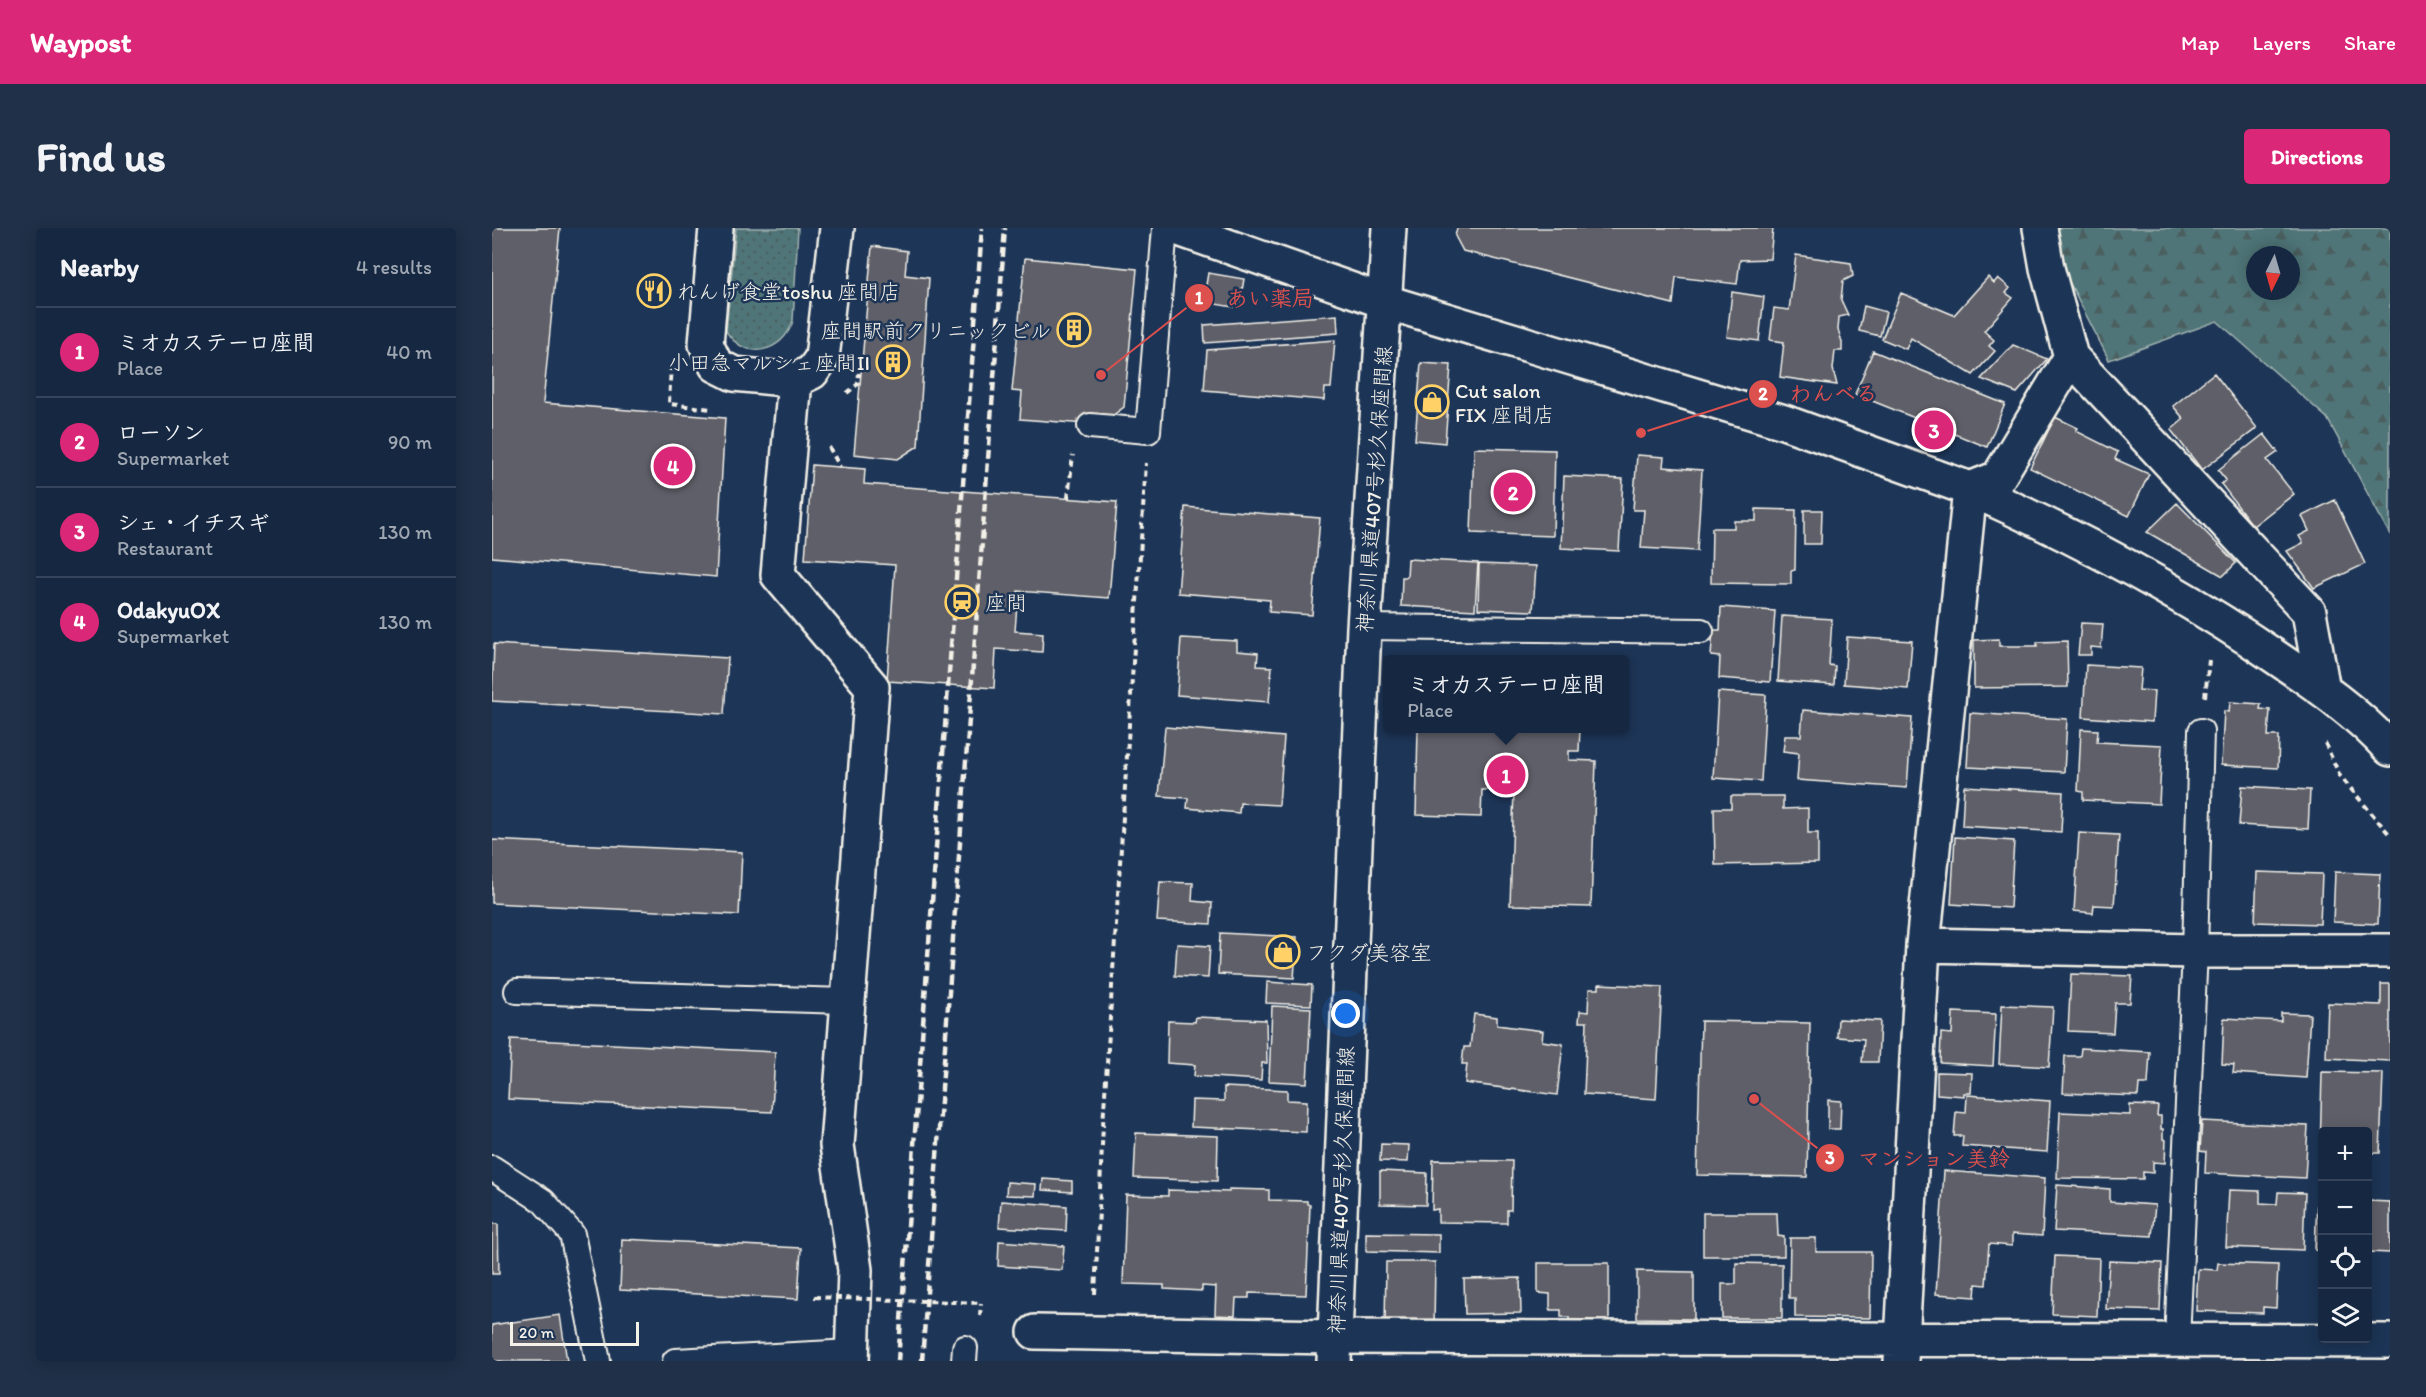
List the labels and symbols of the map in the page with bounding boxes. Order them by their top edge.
north arrow [2246,246,2300,300]
restaurant icon: れんげ食堂toshu 座間店 [636,273,672,309]
callout: あい薬局 [1184,278,1326,318]
place label: れんげ食堂toshu 座間店 [677,279,900,304]
text: あい薬局 [1226,285,1314,312]
text: 1 [1195,287,1204,309]
building icon: 座間駅前クリニックビル [1056,312,1092,348]
place label: 座間駅前クリニックビル [820,318,1051,343]
building icon: 小田急マルシェ座間II [875,344,911,380]
street label: 神奈川県道407号杉久保座間線 [1351,344,1397,634]
place label: 小田急マルシェ座間II [668,350,870,375]
callout: わんべる [1748,374,1890,414]
place label: Cut salon FIX 座間店 [1455,378,1554,427]
text: わんべる [1790,380,1878,407]
text: 2 [1758,383,1768,405]
shop icon: Cut salon FIX 座間店 [1414,384,1450,420]
pin: 3 [1914,408,1954,452]
pin: 4 [654,444,693,488]
pin: 2 [1494,470,1532,514]
station icon: 座間 [944,584,980,620]
place label: 座間 [985,590,1027,615]
pin: 1 [1486,752,1526,798]
shop icon: フクダ美容室 [1265,934,1301,970]
place label: フクダ美容室 [1306,940,1432,965]
your location [1331,999,1360,1028]
street label: 神奈川県道407号杉久保座間線 [1323,1046,1359,1334]
callout: マンション美鈴 [1815,1138,2023,1178]
text: マンション美鈴 [1858,1145,2010,1172]
text: 3 [1825,1147,1835,1169]
scale bar [510,1319,639,1346]

